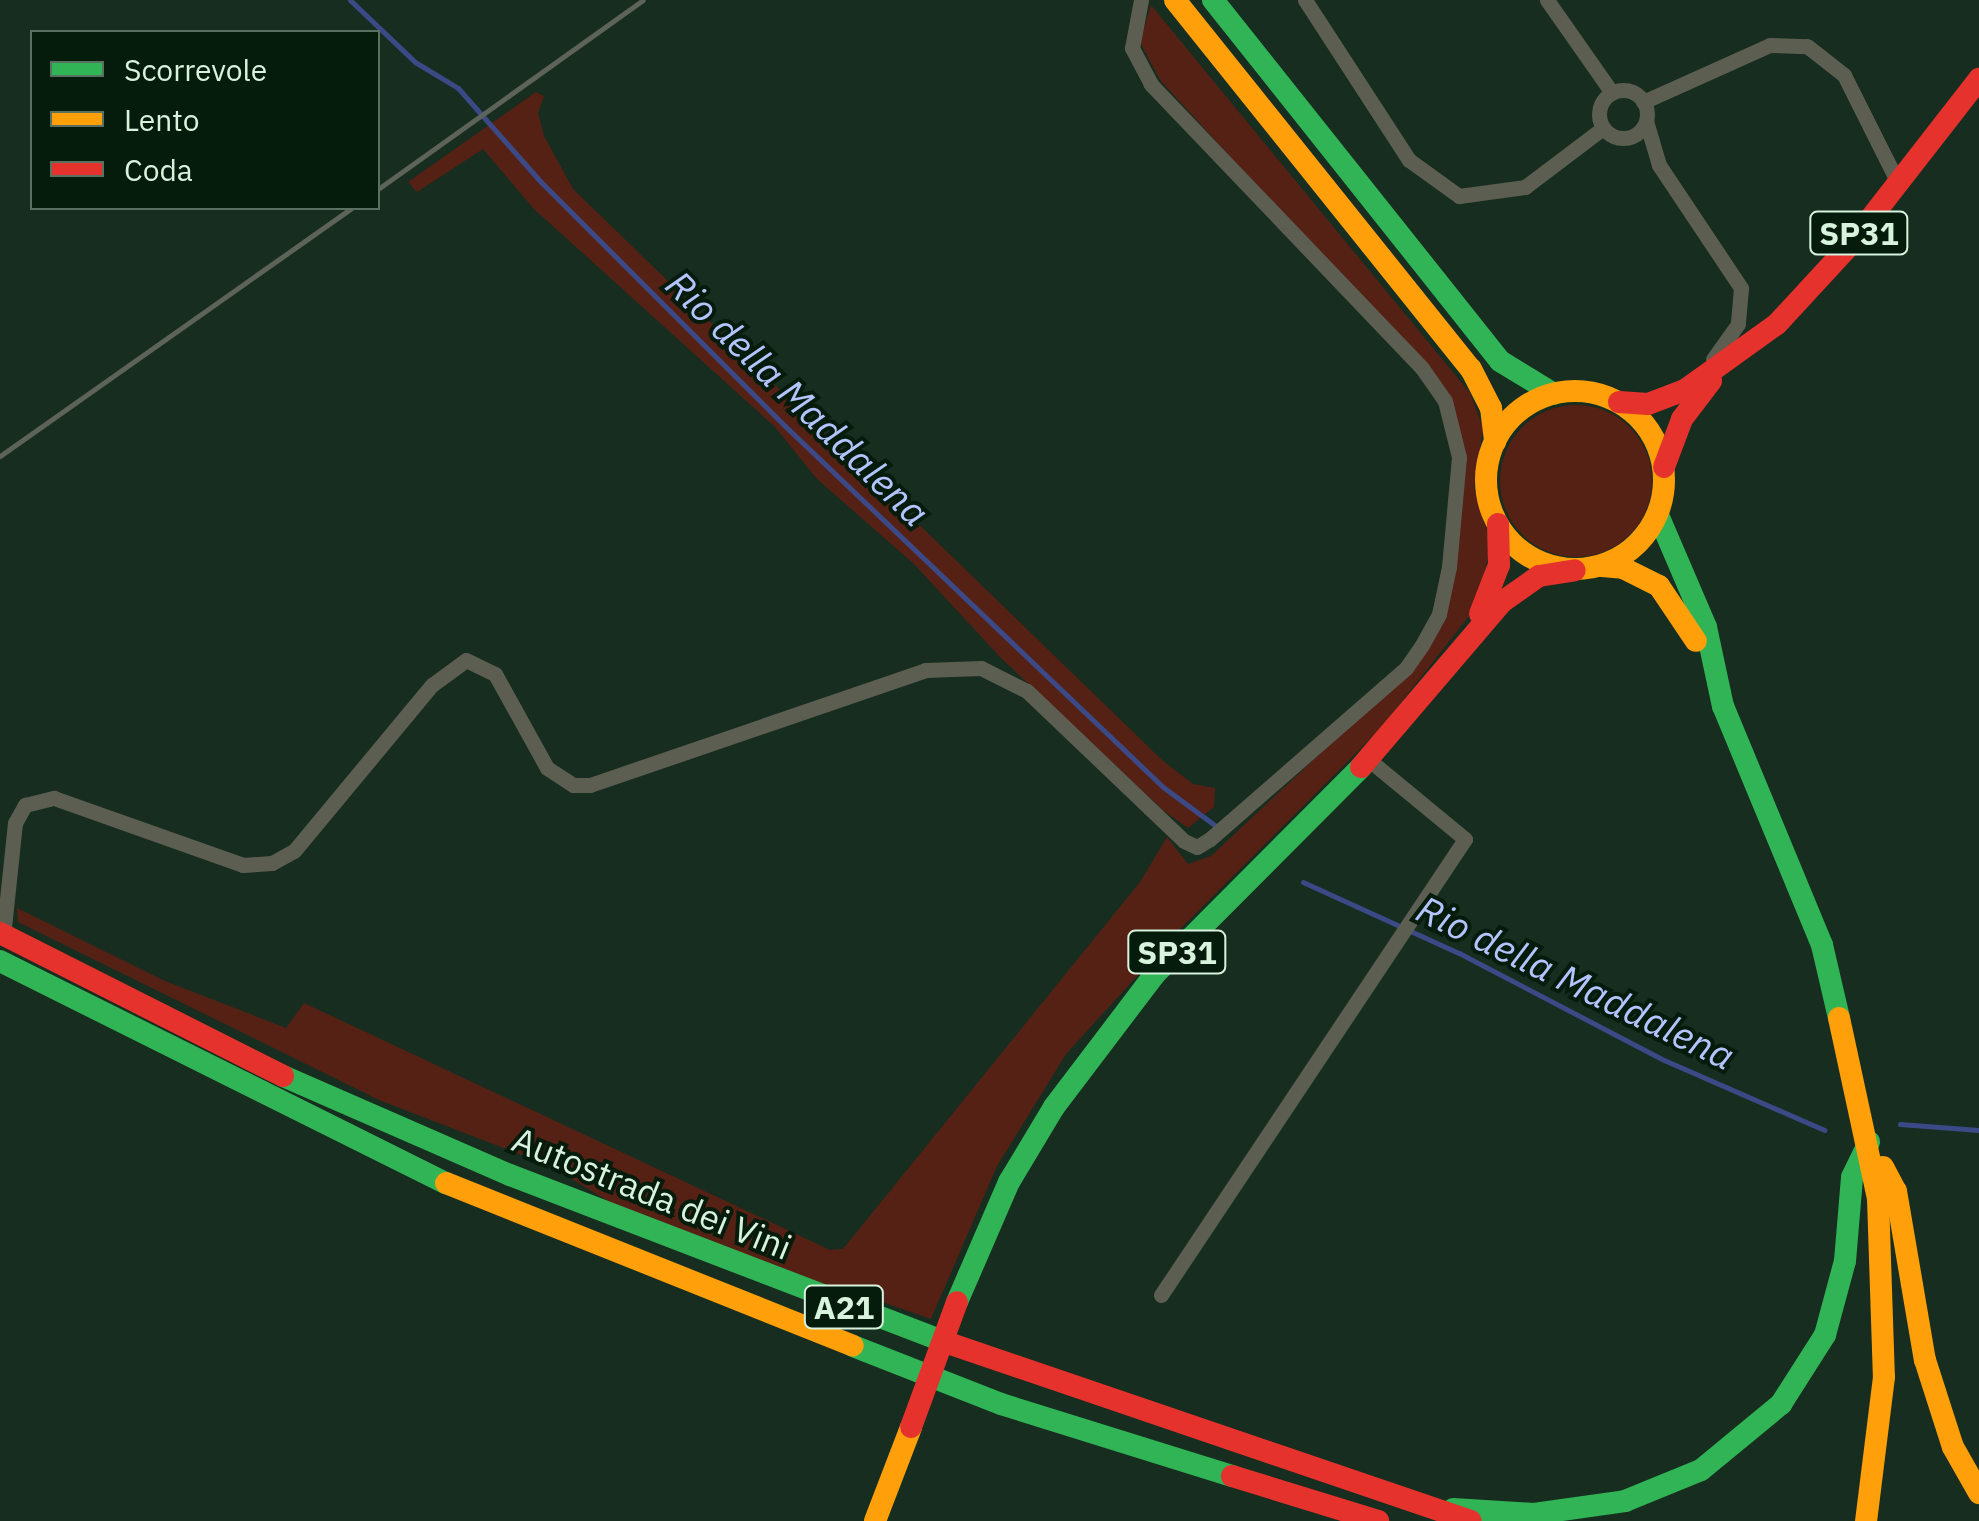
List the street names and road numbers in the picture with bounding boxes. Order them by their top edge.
road number: SP31 [1809,206,1909,260]
road number: SP31 [1127,925,1227,979]
street label: Autostrada dei Vini [506,1118,798,1268]
road number: A21 [802,1280,886,1334]

